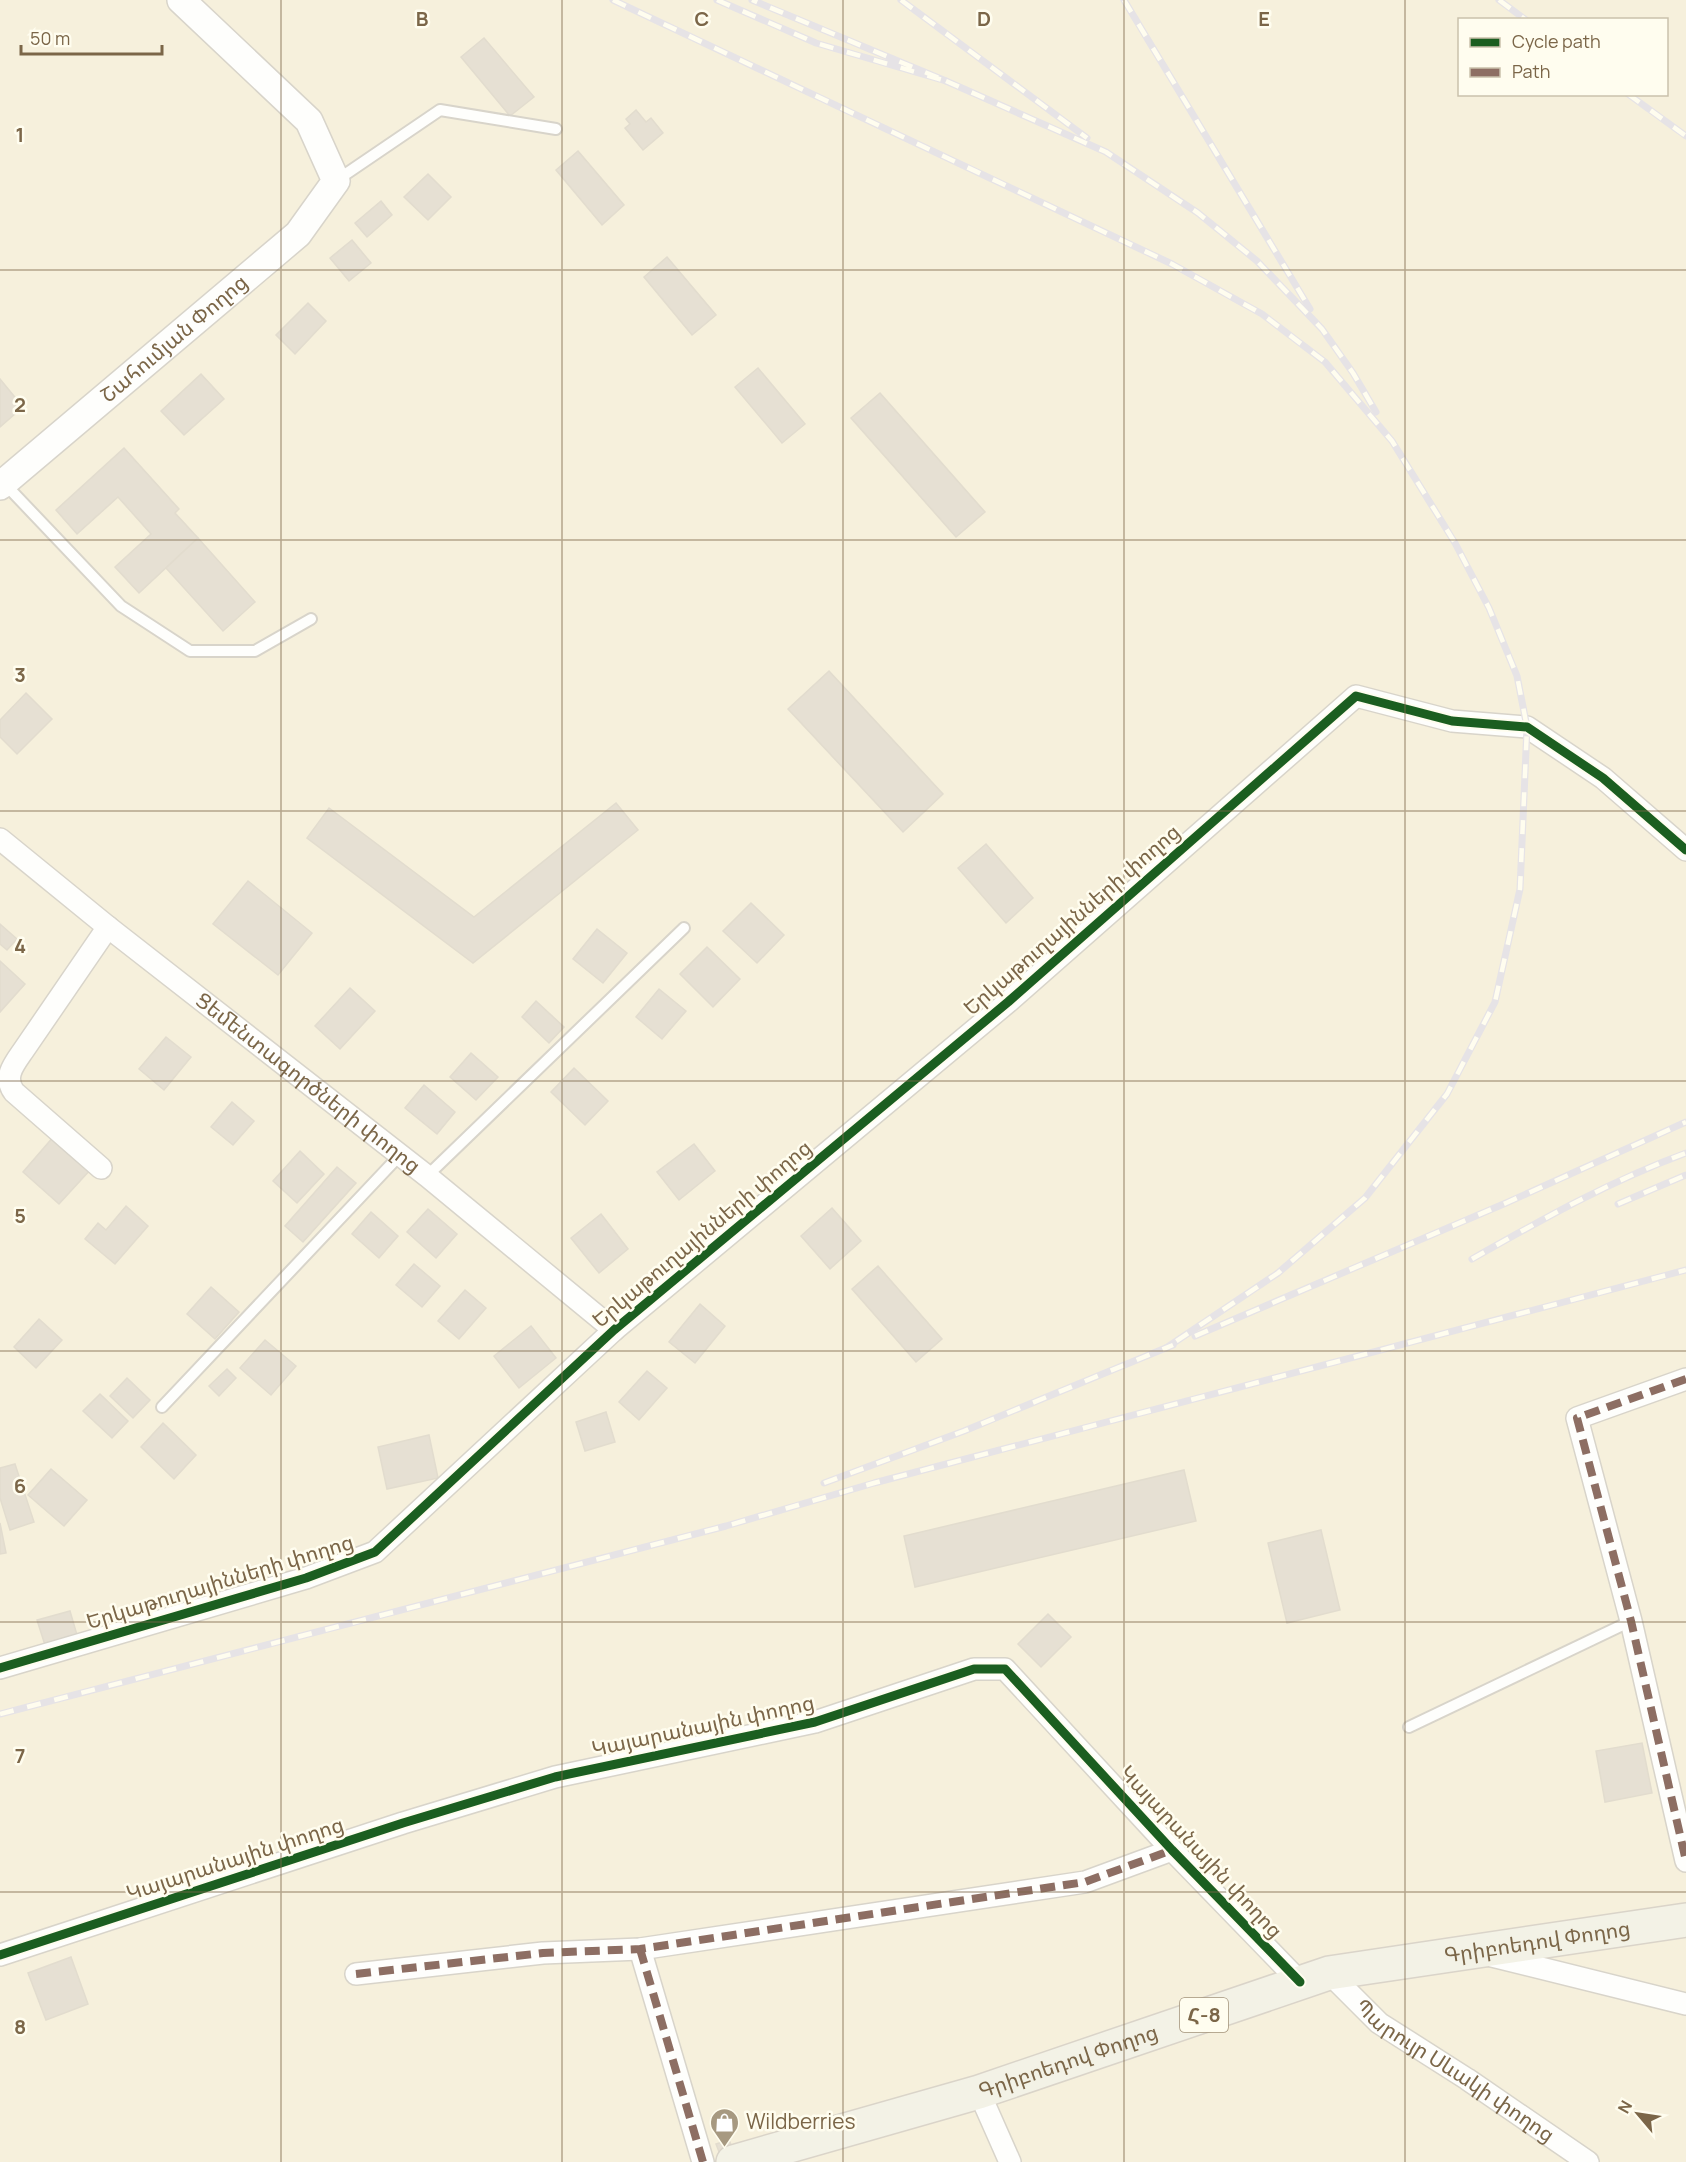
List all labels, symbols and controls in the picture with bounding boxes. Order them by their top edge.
text: B [416,5,429,32]
text: C [695,5,709,32]
text: D [977,5,991,32]
text: E [1258,5,1270,32]
scale bar [21,18,162,56]
legend [1458,18,1668,96]
text: 50 m [30,26,70,50]
text: Cycle path [1512,29,1601,53]
text: Path [1512,59,1550,83]
text: 1 [16,121,24,148]
street label: Շահումյան Փողոց [94,268,253,408]
text: 2 [14,391,26,418]
text: 3 [14,661,26,688]
street label: Երկաթուղայինների փողոց [957,817,1186,1021]
text: 4 [14,932,26,959]
street label: Ցեմենտագործների փողոց [190,986,427,1179]
street label: Երկաթուղայինների փողոց [586,1133,817,1333]
text: 5 [14,1202,26,1229]
text: 6 [14,1472,26,1499]
street label: Երկաթուղայինների փողոց [83,1527,357,1635]
street label: Կայարանային փողոց [589,1688,817,1762]
text: 7 [15,1742,25,1769]
street label: Կայարանային փողոց [1114,1759,1289,1944]
street label: Կայարանային փողոց [122,1810,347,1906]
street label: Գրիբոեդով Փողոց [1442,1913,1632,1969]
street label: Պարույր Սևակի փողոց [1349,1992,1561,2148]
road number: Հ-8 [1180,1998,1228,2032]
text: 8 [14,2013,26,2040]
street label: Գրիբոեդով Փողոց [974,2017,1161,2104]
north arrow [1608,2084,1668,2144]
text: N [1612,2096,1637,2117]
shop icon: Wildberries [709,2106,741,2148]
place label: Wildberries [746,2107,856,2135]

